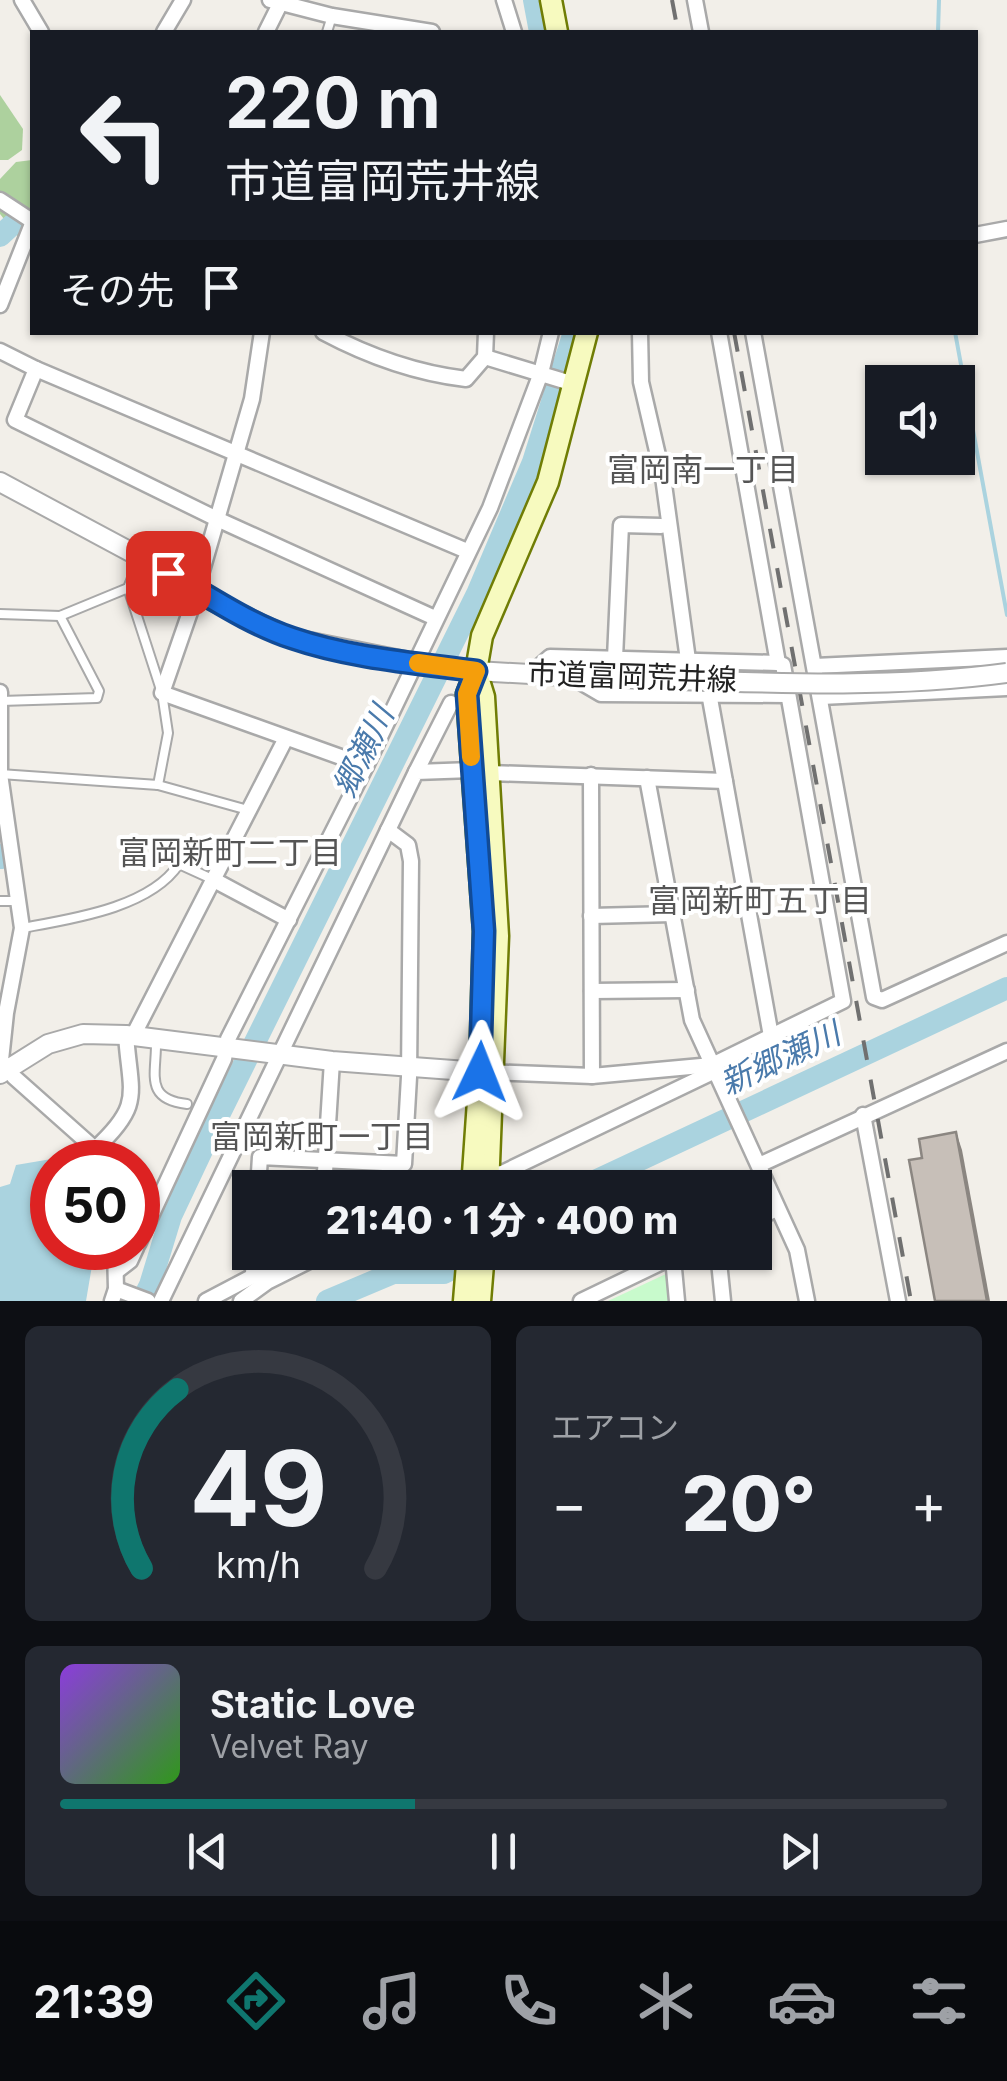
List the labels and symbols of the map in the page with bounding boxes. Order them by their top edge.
district label: 富岡南一丁目 [607,450,799,489]
pin [126,531,211,616]
street label: 市道富岡荒井線 [526,654,738,698]
water label: 郷瀬川 [324,697,403,803]
district label: 富岡新町二丁目 [118,833,342,872]
district label: 富岡新町五丁目 [648,881,872,920]
water label: 新郷瀬川 [714,1012,849,1103]
position arrow [428,1020,532,1124]
district label: 富岡新町一丁目 [210,1117,434,1156]
speed limit sign: 50 [30,1140,160,1270]

